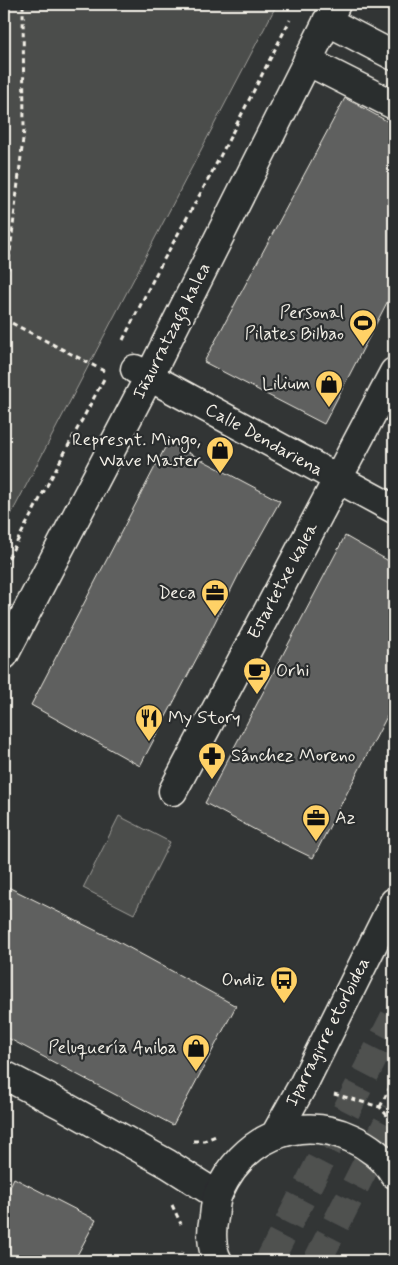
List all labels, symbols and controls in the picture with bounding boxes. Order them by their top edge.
street label: Iñaurratzaga kalea [127,259,219,404]
place label: Personal Pilates Bilbao [245,301,344,346]
sports icon: Personal Pilates Bilbao [348,308,378,347]
shop icon: Lilium [314,369,344,408]
place label: Lilium [262,372,310,396]
street label: Calle Dendariena [201,398,327,482]
place label: Represnt. Mingo, Wave Master [72,428,201,473]
shop icon: Represnt. Mingo, Wave Master [205,435,235,474]
street label: Estartetxe kalea [242,518,324,644]
office icon: Deca [200,578,230,617]
place label: Deca [159,581,196,605]
cafe icon: Orhi [242,656,272,695]
place label: Orhi [276,659,309,683]
restaurant icon: My Story [134,703,164,742]
place label: My Story [168,706,241,730]
pharmacy icon: Sánchez Moreno [197,741,227,780]
place label: Sánchez Moreno [231,744,355,768]
office icon: Az [301,803,331,842]
place label: Az [335,806,356,830]
street label: Iparragirre etorbidea [280,953,376,1111]
bus stop icon: Ondiz [269,965,299,1004]
place label: Ondiz [221,968,265,992]
shop icon: Peluquería Aniba [181,1033,211,1072]
place label: Peluquería Aniba [48,1036,177,1060]

